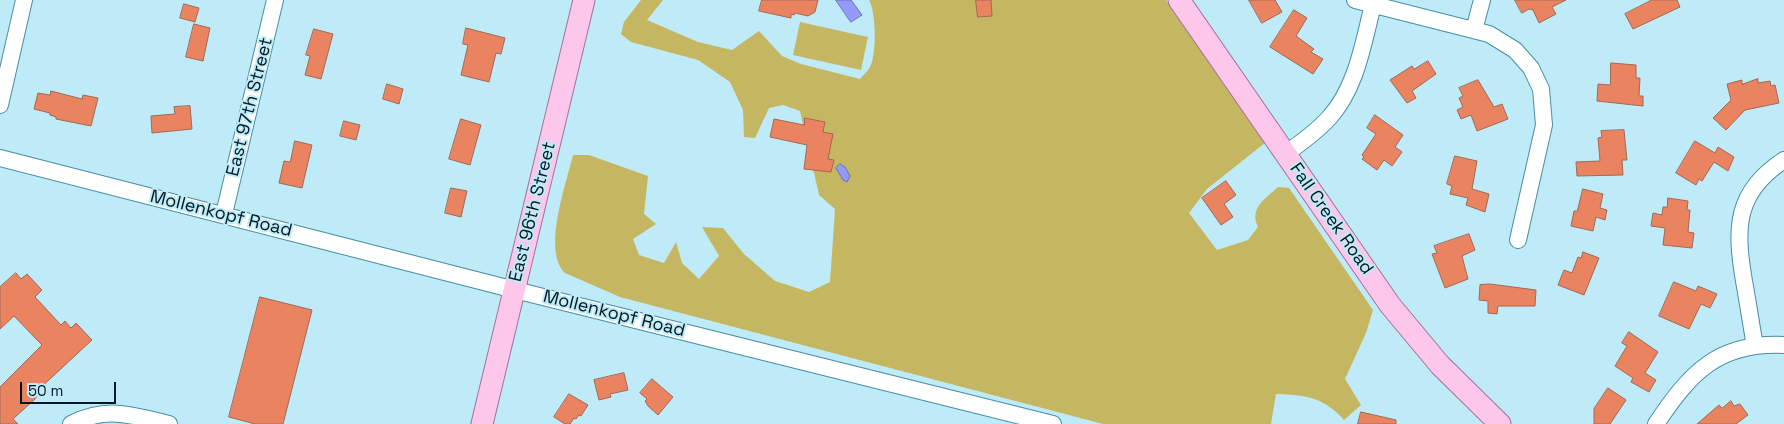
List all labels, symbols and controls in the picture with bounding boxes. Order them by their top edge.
street label: East 97th Street [222,35,278,179]
street label: East 96th Street [505,140,561,284]
street label: Fall Creek Road [1285,159,1377,279]
street label: Mollenkopf Road [148,186,294,242]
street label: Mollenkopf Road [541,286,687,342]
scale bar [22,372,119,404]
text: 50 m [28,381,63,400]

